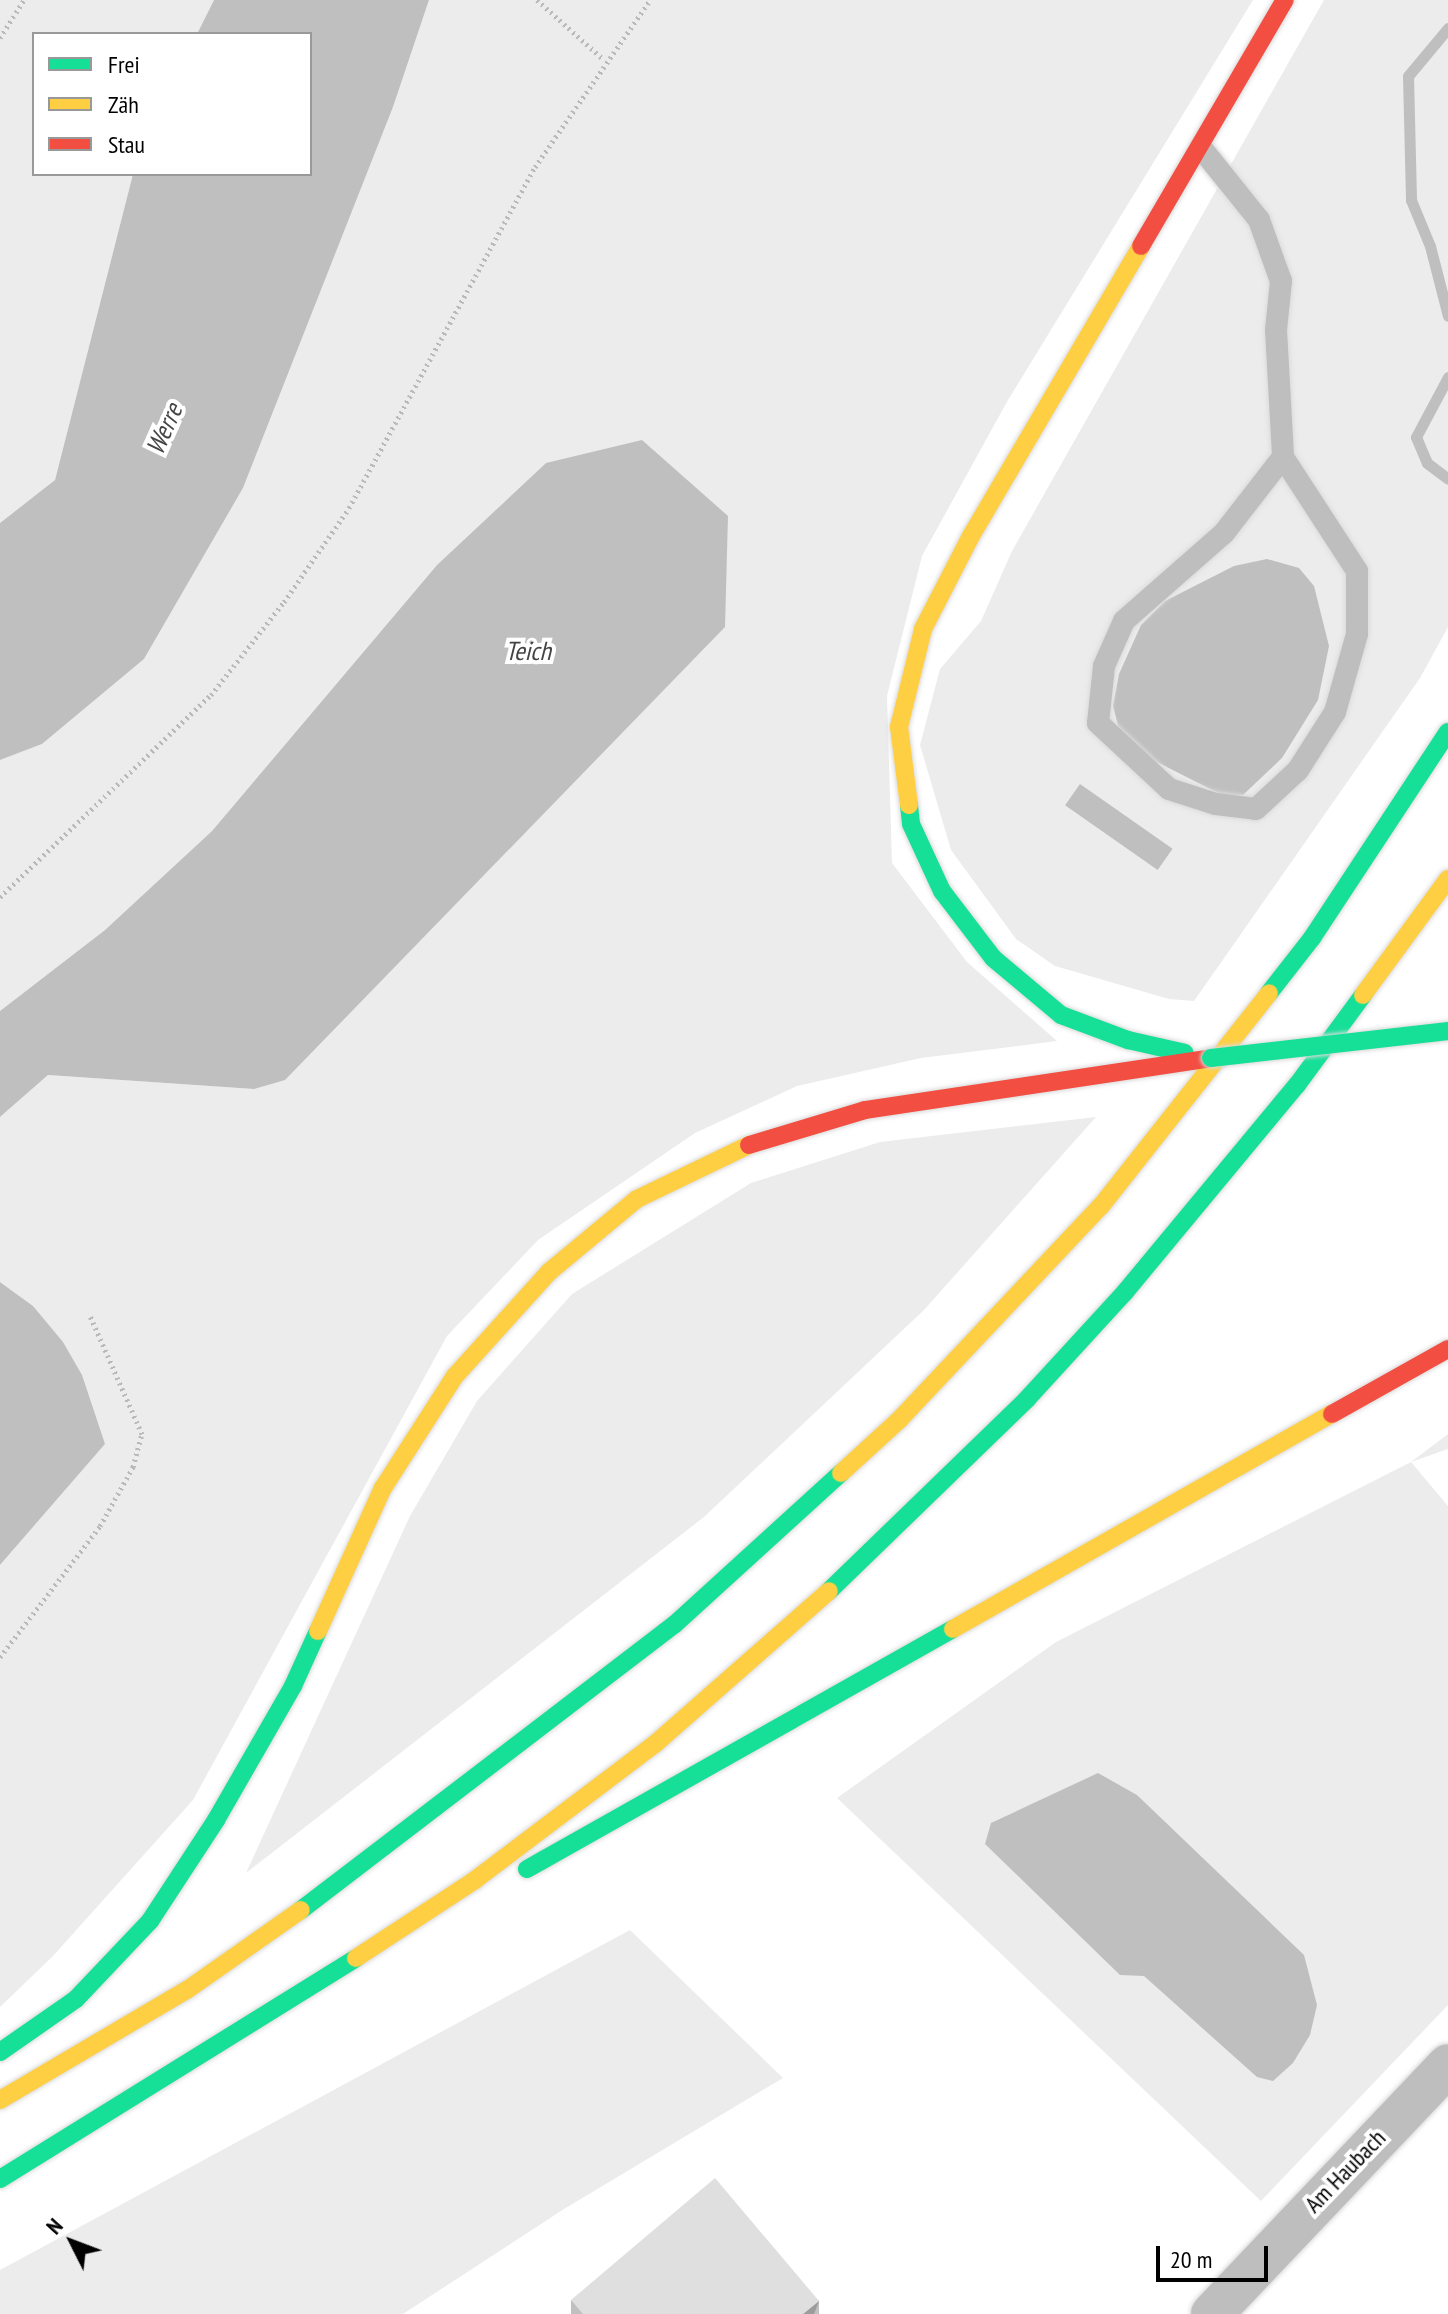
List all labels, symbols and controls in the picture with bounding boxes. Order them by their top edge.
legend [32,32,312,176]
text: Frei [108,49,140,80]
text: Zäh [108,89,139,120]
text: Stau [108,129,145,160]
water label: Werre [139,399,189,459]
water label: Teich [505,635,551,667]
street label: Am Haubach [1298,2124,1392,2218]
north arrow [32,2202,112,2282]
text: N [40,2212,69,2240]
scale bar [1160,2230,1272,2280]
text: 20 m [1170,2244,1212,2275]

